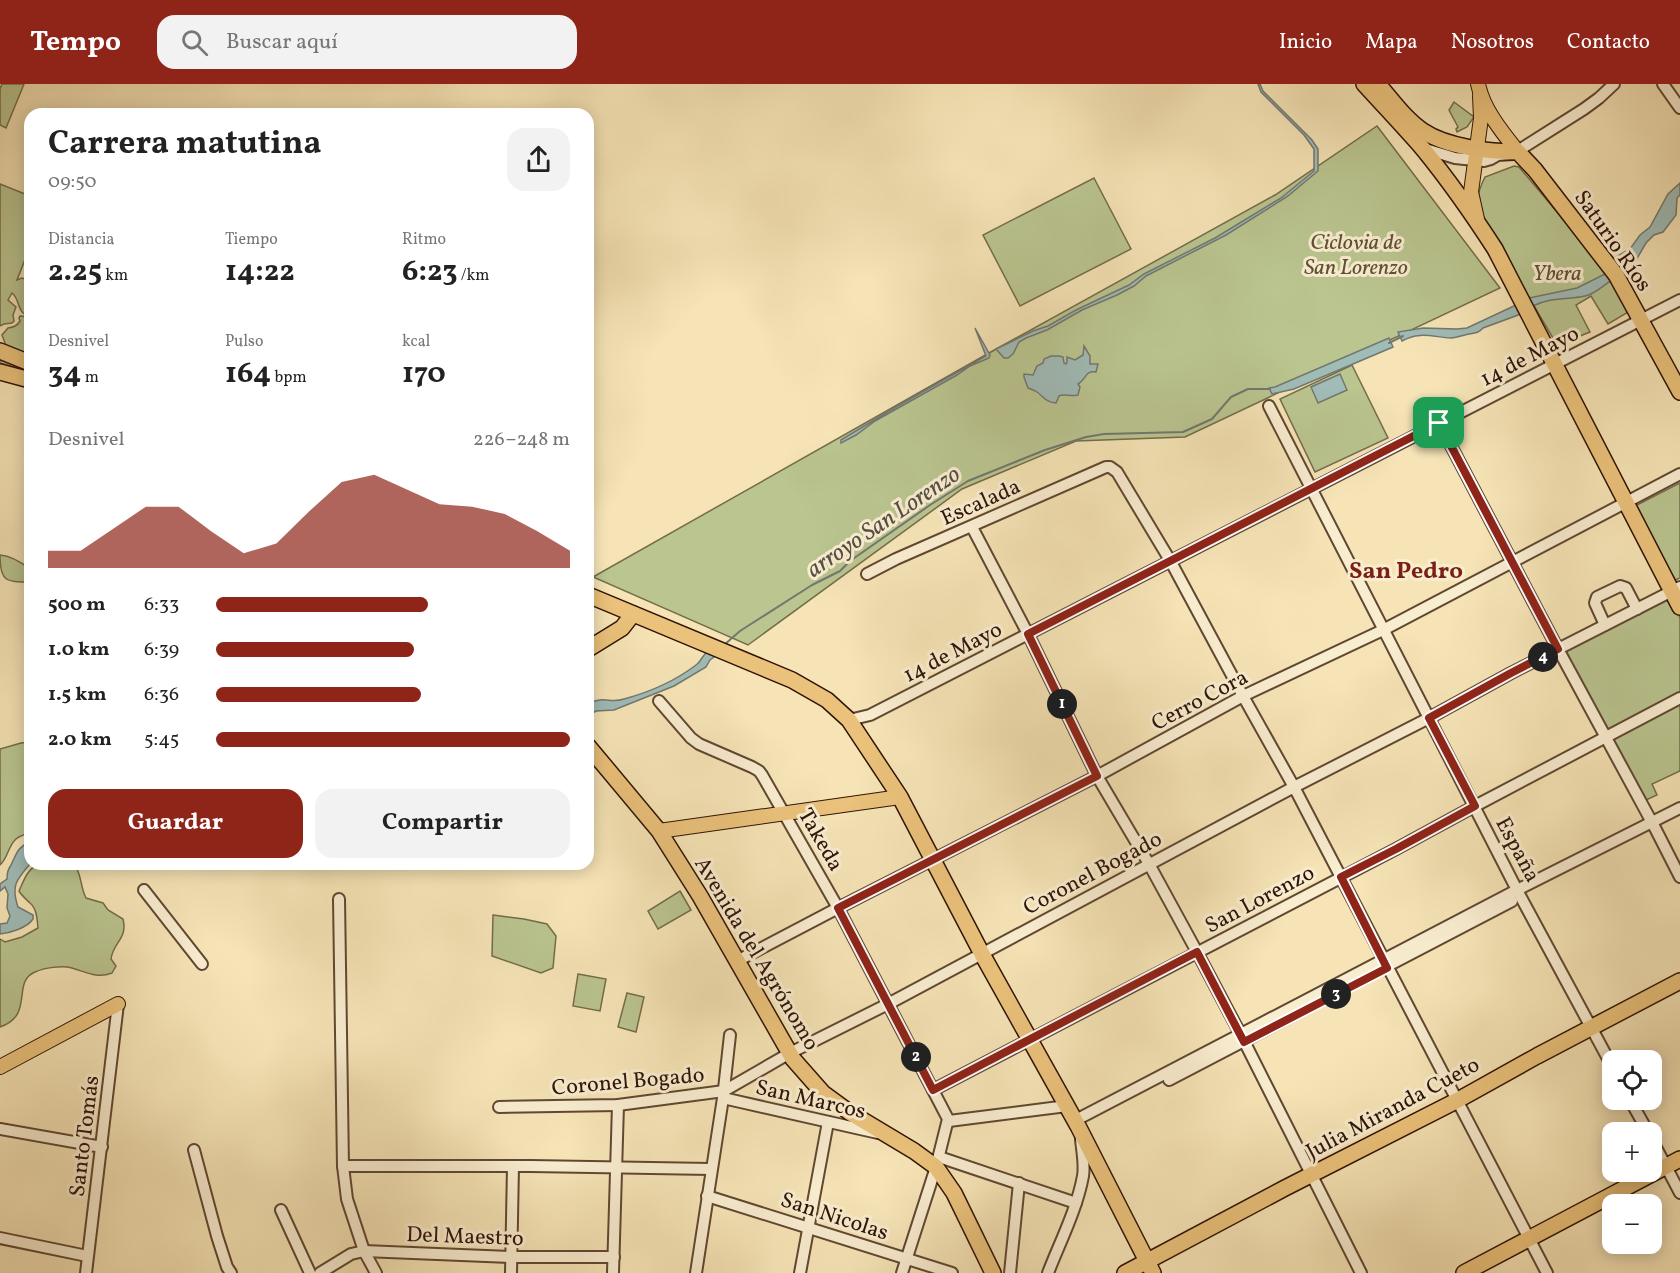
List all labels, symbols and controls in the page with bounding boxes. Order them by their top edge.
search box [157,15,577,69]
text: Tempo [30,23,121,62]
icon: search [178,26,211,59]
text: Buscar aquí [226,27,338,58]
text: Inicio [1279,28,1332,57]
text: Mapa [1365,28,1418,57]
text: Nosotros [1451,28,1534,57]
text: Contacto [1567,28,1650,57]
text: Carrera matutina [48,122,322,168]
button: share [507,128,570,191]
text: 09:50 [48,168,97,196]
street label: Saturio Ríos [1566,184,1658,299]
park label: Ciclovia de San Lorenzo [1304,228,1408,284]
text: Distancia [48,229,114,251]
text: Tiempo [225,229,278,251]
text: Ritmo [402,229,446,251]
text: 2.25 [48,251,102,293]
text: 14:22 [225,251,295,293]
text: 6:23 [402,251,457,293]
park label: Ybera [1532,259,1582,290]
text: km [102,265,128,287]
text: /km [457,265,489,287]
street label: 14 de Mayo [1475,319,1585,395]
text: Desnivel [48,331,109,353]
text: Pulso [225,331,263,353]
text: kcal [402,331,430,353]
text: 34 [48,353,81,395]
text: 164 [225,353,271,395]
text: 170 [402,353,446,395]
text: m [81,367,99,389]
text: bpm [271,367,307,389]
pin [1413,397,1464,448]
icon: arrive [1422,406,1455,439]
text: Desnivel [48,426,124,454]
text: 226–248 m [473,426,570,454]
water label: arroyo San Lorenzo [800,459,968,587]
street label: Escalada [936,472,1026,535]
district label: San Pedro [1349,555,1463,589]
text: 500 m [48,591,106,619]
text: 6:33 [144,591,179,619]
street label: 14 de Mayo [898,615,1008,691]
text: 1.0 km [48,636,110,664]
text: 6:39 [144,636,179,664]
pin: 4 [1528,642,1558,672]
text: 4 [1538,646,1548,668]
street label: Cerro Cora [1146,663,1254,740]
text: 1.5 km [48,681,107,709]
text: 6:36 [144,681,179,709]
pin: 1 [1047,689,1077,719]
text: 1 [1059,693,1065,715]
text: 2.0 km [48,726,112,754]
text: 5:45 [144,726,179,754]
button: Guardar [48,789,303,858]
button: Compartir [315,789,570,858]
street label: Takeda [789,803,850,877]
street label: España [1487,812,1547,889]
street label: Coronel Bogado [1018,825,1168,924]
street label: Avenida del Agrónomo [686,852,826,1057]
street label: San Lorenzo [1200,858,1321,942]
pin: 3 [1321,979,1351,1009]
text: 3 [1332,983,1340,1005]
pin: 2 [901,1042,931,1072]
text: 2 [912,1046,920,1068]
street label: Julia Miranda Cueto [1301,1050,1486,1168]
map controls [1602,1050,1662,1254]
button: locate [1602,1050,1662,1110]
street label: Coronel Bogado [551,1060,706,1105]
street label: San Marcos [752,1073,869,1128]
street label: Santo Tomás [63,1074,108,1199]
button: + [1602,1122,1662,1182]
street label: San Nicolas [776,1185,892,1249]
button: − [1602,1194,1662,1254]
street label: Del Maestro [406,1220,524,1255]

